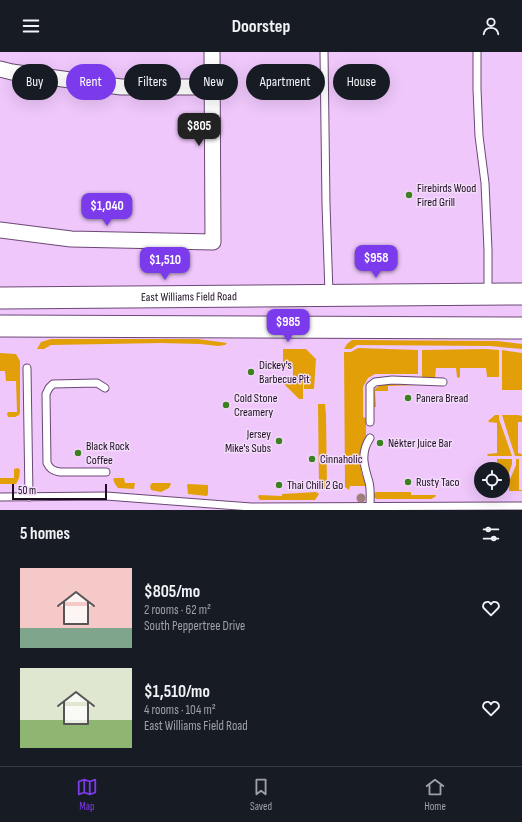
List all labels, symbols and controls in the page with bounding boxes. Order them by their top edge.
icon: menu [20,15,42,37]
icon: person [480,15,502,37]
text: Doorstep [232,16,290,37]
chip: Buy [12,64,58,100]
chip: Rent [66,64,116,100]
chip: Filters [124,64,181,100]
chip: New [189,64,238,100]
chip: Apartment [246,64,325,100]
chip: House [333,64,390,100]
pin: $805 [175,113,223,147]
text: $805 [187,118,211,134]
place label: Firebirds Wood Fired Grill [417,181,476,210]
marker: Firebirds Wood Fired Grill [404,190,414,200]
pin: $1,040 [74,193,140,227]
text: $1,040 [90,198,124,214]
pin: $958 [352,245,400,279]
pin: $1,510 [132,247,198,281]
text: $958 [364,250,388,266]
text: $1,510 [149,252,181,268]
street label: East Williams Field Road [141,289,237,305]
pin: $985 [264,309,312,343]
text: $985 [276,314,300,330]
place label: Dickey's Barbecue Pit [259,358,310,387]
marker: Dickey's Barbecue Pit [246,367,256,377]
place label: Cold Stone Creamery [234,391,278,420]
place label: Panera Bread [416,391,468,406]
marker: Panera Bread [403,393,413,403]
marker: Cold Stone Creamery [221,400,231,410]
place label: Jersey Mike's Subs [225,427,271,456]
marker: Jersey Mike's Subs [274,436,284,446]
place label: Nékter Juice Bar [388,436,452,451]
marker: Nékter Juice Bar [375,438,385,448]
place label: Black Rock Coffee [86,439,130,468]
marker: Black Rock Coffee [73,448,83,458]
place label: Cinnaholic [320,452,363,467]
marker: Cinnaholic [307,454,317,464]
map controls [474,462,510,498]
button: locate [474,462,510,498]
place label: Rusty Taco [416,475,460,490]
marker: Rusty Taco [403,477,413,487]
place label: Thai Chili 2 Go [287,478,343,493]
marker: Thai Chili 2 Go [274,480,284,490]
scale bar [12,482,107,501]
text: 50 m [18,484,36,497]
icon: filters [480,523,502,545]
text: 5 homes [20,524,70,544]
text: $805/mo [144,582,200,602]
icon: home [52,584,100,632]
icon: heart [480,597,502,619]
text: 2 rooms · 62 m² [144,602,211,618]
text: South Peppertree Drive [144,618,245,634]
text: $1,510/mo [144,682,210,702]
icon: home [52,684,100,732]
icon: heart [480,697,502,719]
text: 4 rooms · 104 m² [144,702,216,718]
text: East Williams Field Road [144,718,248,734]
tab: Map [76,776,98,813]
tab: Saved [250,776,272,813]
tab: Home [424,776,446,813]

